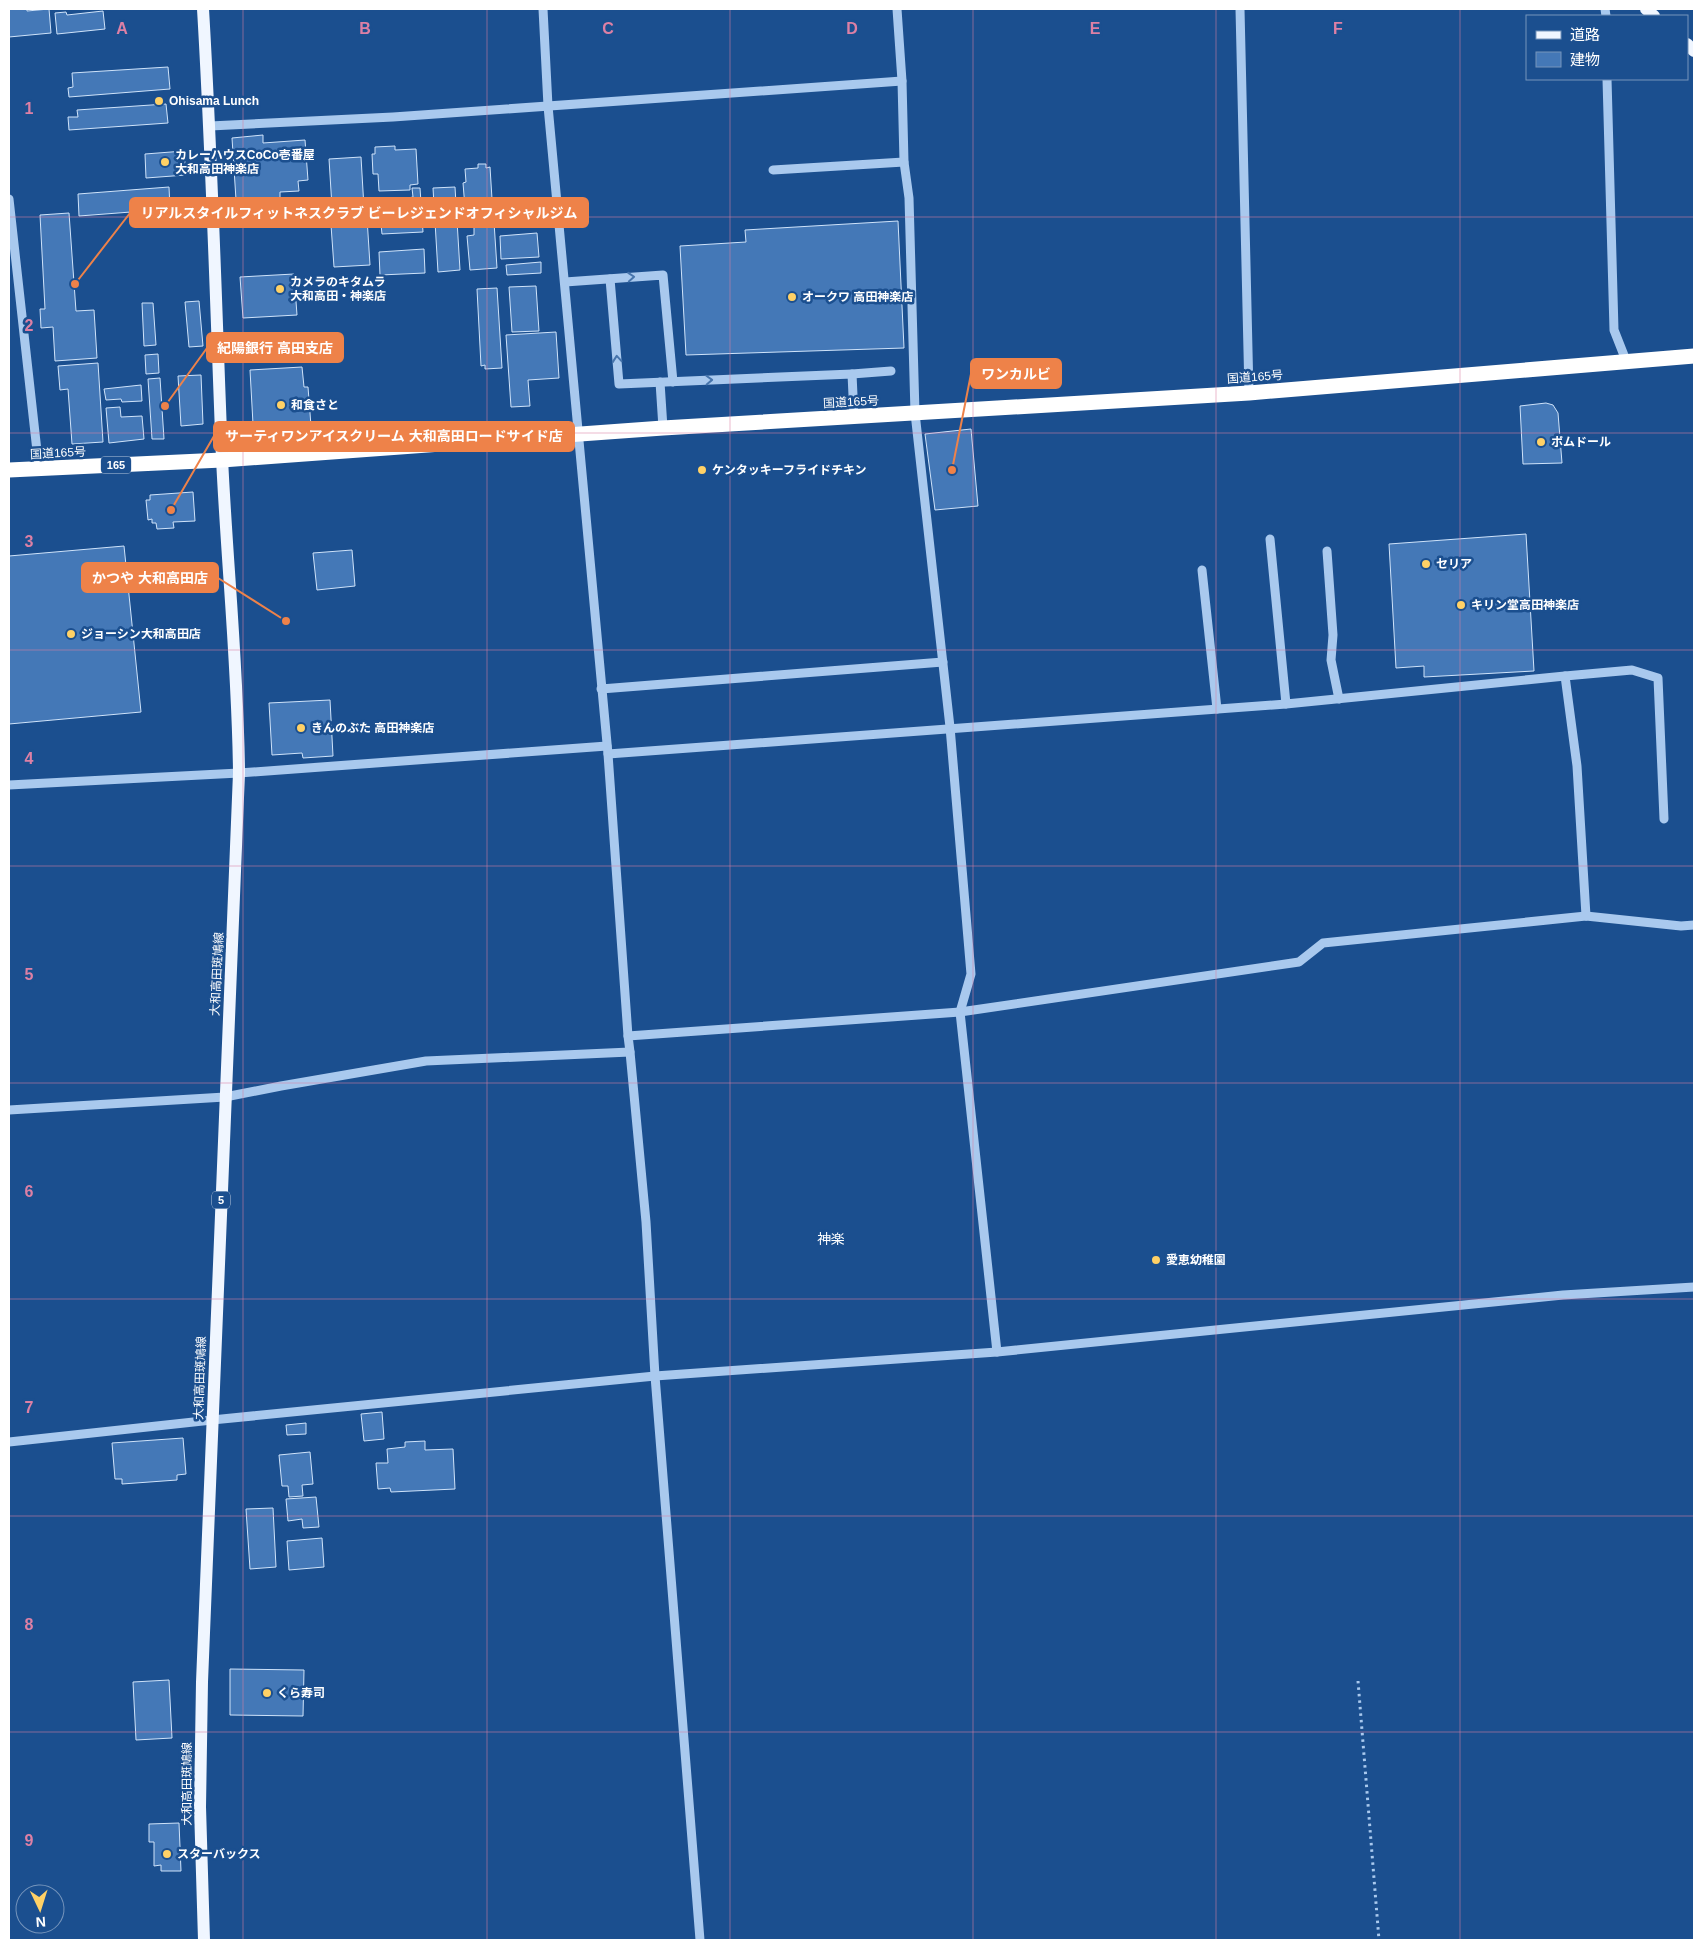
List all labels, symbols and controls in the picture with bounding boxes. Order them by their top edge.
legend [1526,15,1688,80]
text: A [116,20,128,37]
text: B [359,20,371,37]
text: C [602,20,614,37]
text: D [846,20,858,37]
text: E [1090,20,1101,37]
text: F [1333,20,1343,37]
text: 道路 [1570,26,1600,43]
text: 建物 [1570,51,1600,68]
place label: Ohisama Lunch [169,94,259,108]
marker: Ohisama Lunch [153,95,165,107]
text: 1 [25,100,34,117]
place label: カレーハウスCoCo壱番屋 大和高田神楽店 [175,148,315,176]
marker: カレーハウスCoCo壱番屋 大和高田神楽店 [159,156,171,168]
callout: リアルスタイルフィットネスクラブ ビーレジェンドオフィシャルジム [130,198,588,227]
text: リアルスタイルフィットネスクラブ ビーレジェンドオフィシャルジム [140,205,578,221]
one-way arrow [628,272,636,283]
place label: カメラのキタムラ 大和高田・神楽店 [290,275,386,303]
marker: カメラのキタムラ 大和高田・神楽店 [274,283,286,295]
place label: オークワ 高田神楽店 [802,290,913,304]
marker: オークワ 高田神楽店 [786,291,798,303]
text: 2 [25,317,34,334]
callout: 紀陽銀行 高田支店 [207,333,343,362]
text: 紀陽銀行 高田支店 [217,340,333,356]
one-way arrow [612,355,623,363]
callout: ワンカルビ [971,359,1061,388]
text: ワンカルビ [981,366,1051,382]
street label: 国道165号 [1227,368,1283,386]
one-way arrow [705,375,713,386]
street label: 国道165号 [823,394,879,410]
place label: 和食さと [291,398,339,412]
marker: 和食さと [275,399,287,411]
callout: サーティワンアイスクリーム 大和高田ロードサイド店 [214,422,574,451]
text: サーティワンアイスクリーム 大和高田ロードサイド店 [225,428,563,444]
place label: ポムドール [1551,435,1611,449]
marker: ポムドール [1535,436,1547,448]
street label: 国道165号 [30,445,86,461]
road number: 165 [101,456,131,474]
place label: ケンタッキーフライドチキン [712,463,867,477]
marker: ケンタッキーフライドチキン [696,464,708,476]
text: 3 [25,533,34,550]
place label: セリア [1436,557,1472,571]
marker: セリア [1420,558,1432,570]
callout: かつや 大和高田店 [82,563,218,592]
text: かつや 大和高田店 [92,570,208,586]
place label: キリン堂高田神楽店 [1471,598,1579,612]
marker: キリン堂高田神楽店 [1455,599,1467,611]
place label: ジョーシン大和高田店 [81,627,201,641]
marker: ジョーシン大和高田店 [65,628,77,640]
place label: きんのぶた 高田神楽店 [311,721,434,735]
marker: きんのぶた 高田神楽店 [295,722,307,734]
text: 4 [25,750,34,767]
street label: 大和高田斑鳩線 [208,932,226,1016]
text: 5 [25,966,34,983]
text: 6 [25,1183,34,1200]
road number: 5 [212,1192,230,1208]
district label: 神楽 [817,1231,845,1247]
place label: 愛恵幼稚園 [1166,1253,1226,1267]
marker: 愛恵幼稚園 [1150,1254,1162,1266]
street label: 大和高田斑鳩線 [192,1336,208,1420]
text: 7 [25,1399,34,1416]
text: 8 [25,1616,34,1633]
place label: くら寿司 [277,1686,325,1700]
marker: くら寿司 [261,1687,273,1699]
street label: 大和高田斑鳩線 [180,1742,194,1826]
text: 9 [25,1832,34,1849]
place label: スターバックス [177,1847,261,1861]
marker: スターバックス [161,1848,173,1860]
north arrow [15,1884,65,1934]
text: N [35,1914,47,1930]

